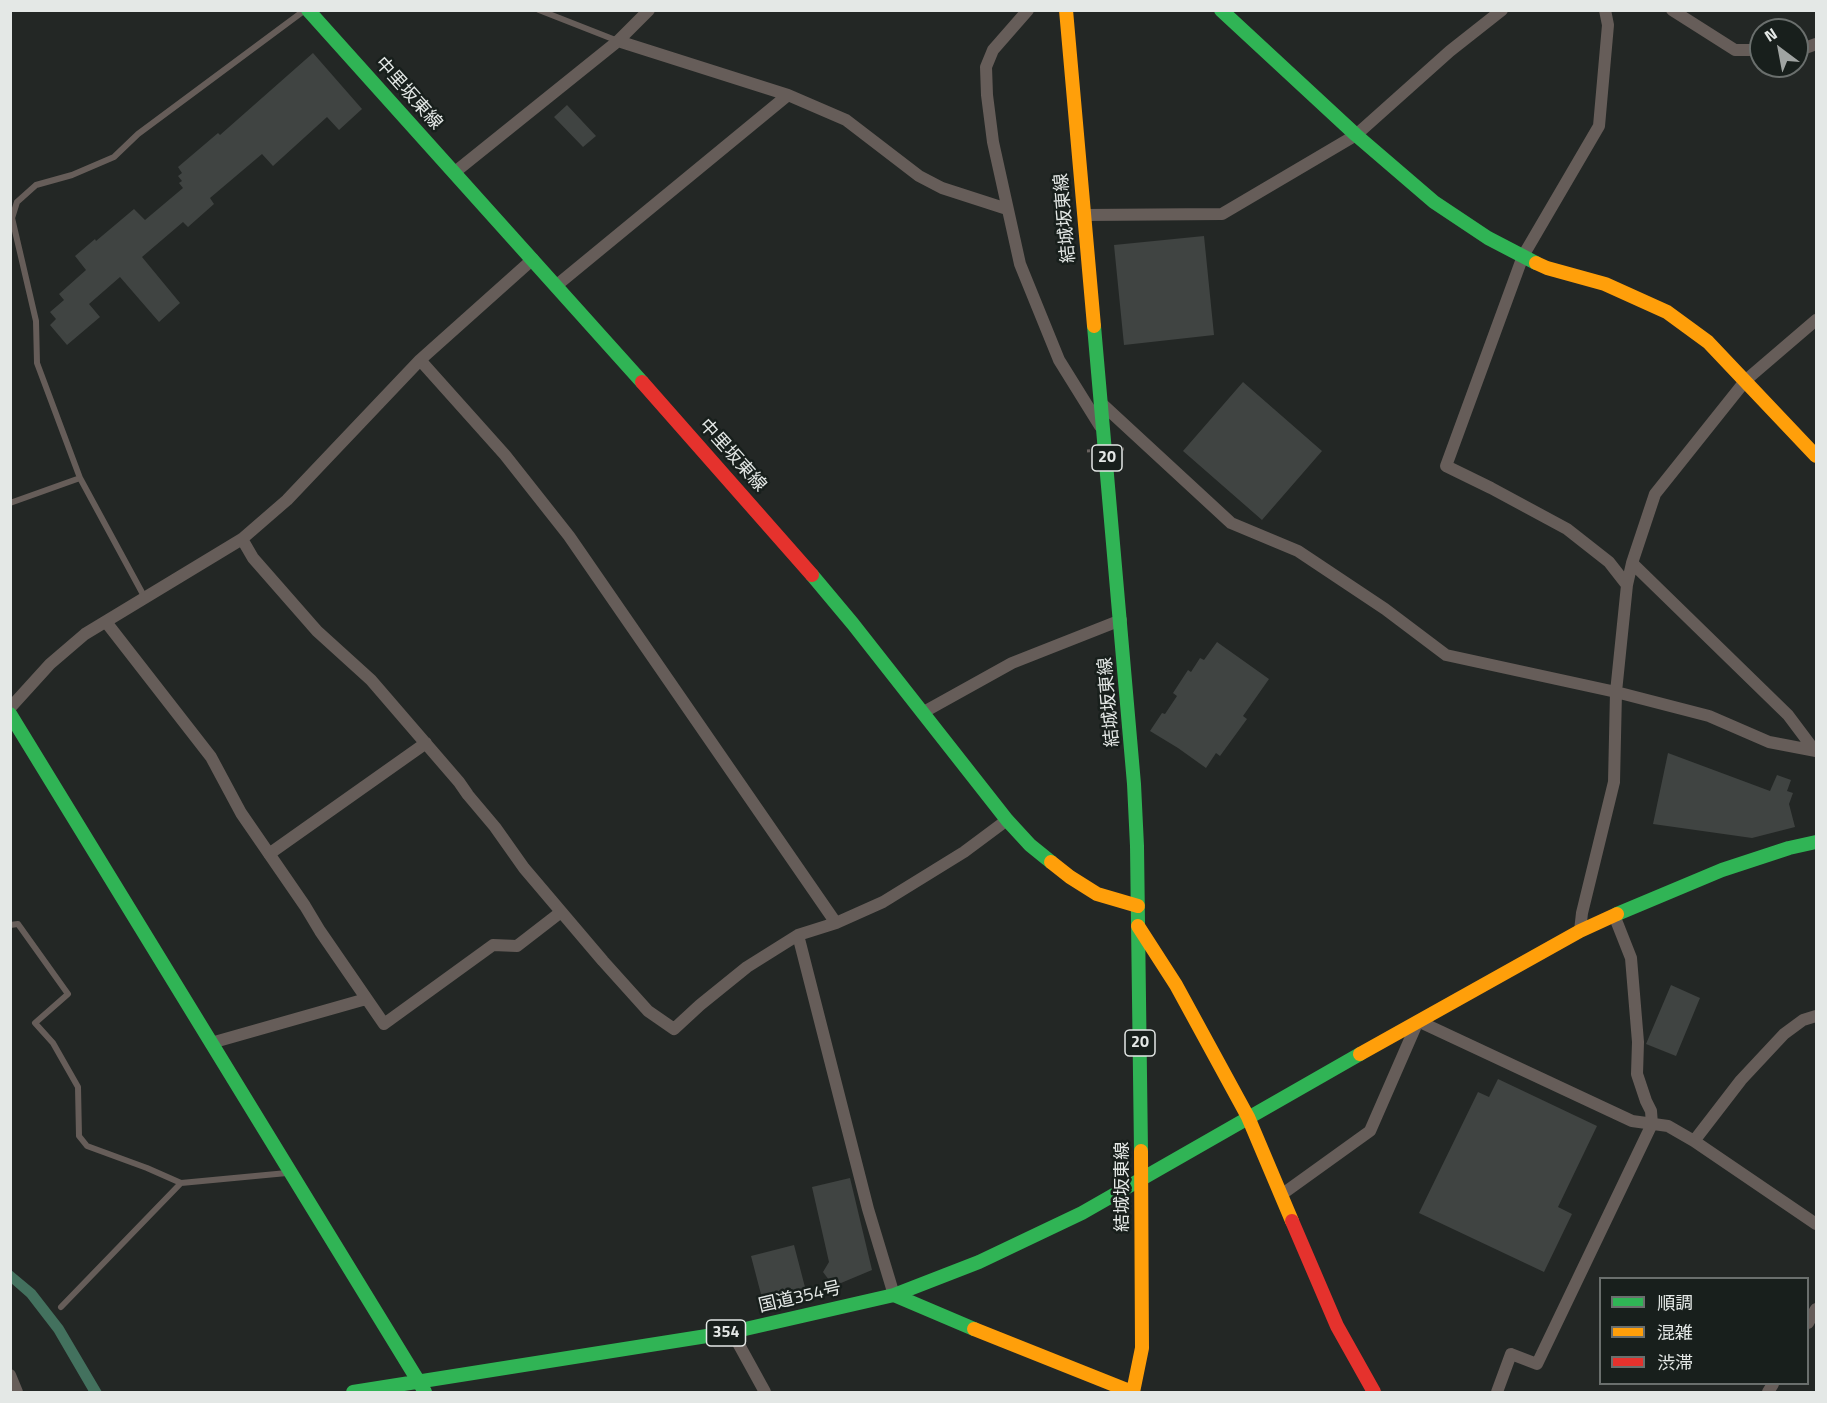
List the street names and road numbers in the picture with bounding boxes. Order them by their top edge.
street label: 中里坂東線 [370,53,446,135]
street label: 結城坂東線 [1051,172,1081,264]
street label: 中里坂東線 [694,415,770,497]
road number: 20 [1092,445,1122,471]
street label: 結城坂東線 [1095,656,1125,748]
road number: 20 [1125,1030,1155,1056]
street label: 結城坂東線 [1113,1142,1135,1232]
street label: 国道354号 [757,1278,843,1318]
road number: 354 [706,1320,746,1346]

